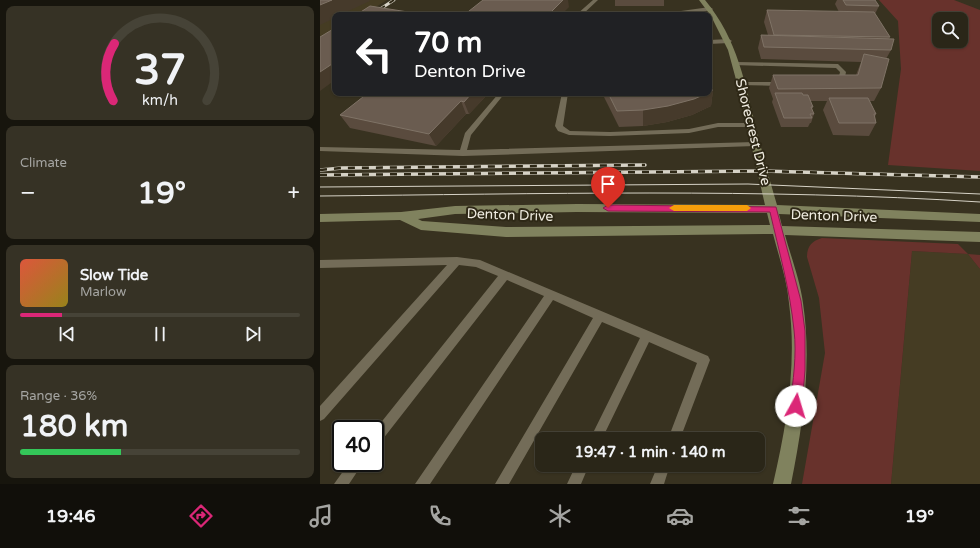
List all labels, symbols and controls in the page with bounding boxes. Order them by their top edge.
map controls [932,12,968,48]
button: search [932,12,968,48]
text: 70 m [414,26,482,60]
icon: left [348,28,400,80]
text: 37 [134,46,186,96]
text: Denton Drive [414,60,526,82]
street label: Shorecrest Drive [732,77,774,187]
text: km/h [142,91,178,108]
text: Climate [20,155,67,171]
pin [591,167,625,208]
icon: arrive [597,173,619,195]
text: 19° [137,175,186,212]
text: − [20,180,36,206]
text: + [288,180,300,206]
street label: Denton Drive [466,205,554,225]
street label: Denton Drive [790,206,878,226]
text: Slow Tide [80,266,148,284]
text: Marlow [80,284,126,300]
icon: previous [56,323,78,345]
icon: pause [149,323,171,345]
icon: next [242,323,264,345]
position arrow [775,385,817,427]
text: Range · 36% [20,388,97,404]
text: 180 km [20,408,128,445]
speed limit sign: 40 [332,420,384,472]
text: 19:47 · 1 min · 140 m [575,443,725,461]
icon: directions [187,502,215,530]
icon: music [307,502,335,530]
icon: phone [426,502,454,530]
icon: climate [546,502,574,530]
icon: car [666,502,694,530]
icon: filters [785,502,813,530]
text: 19:46 [46,505,96,527]
text: 19° [905,505,934,527]

